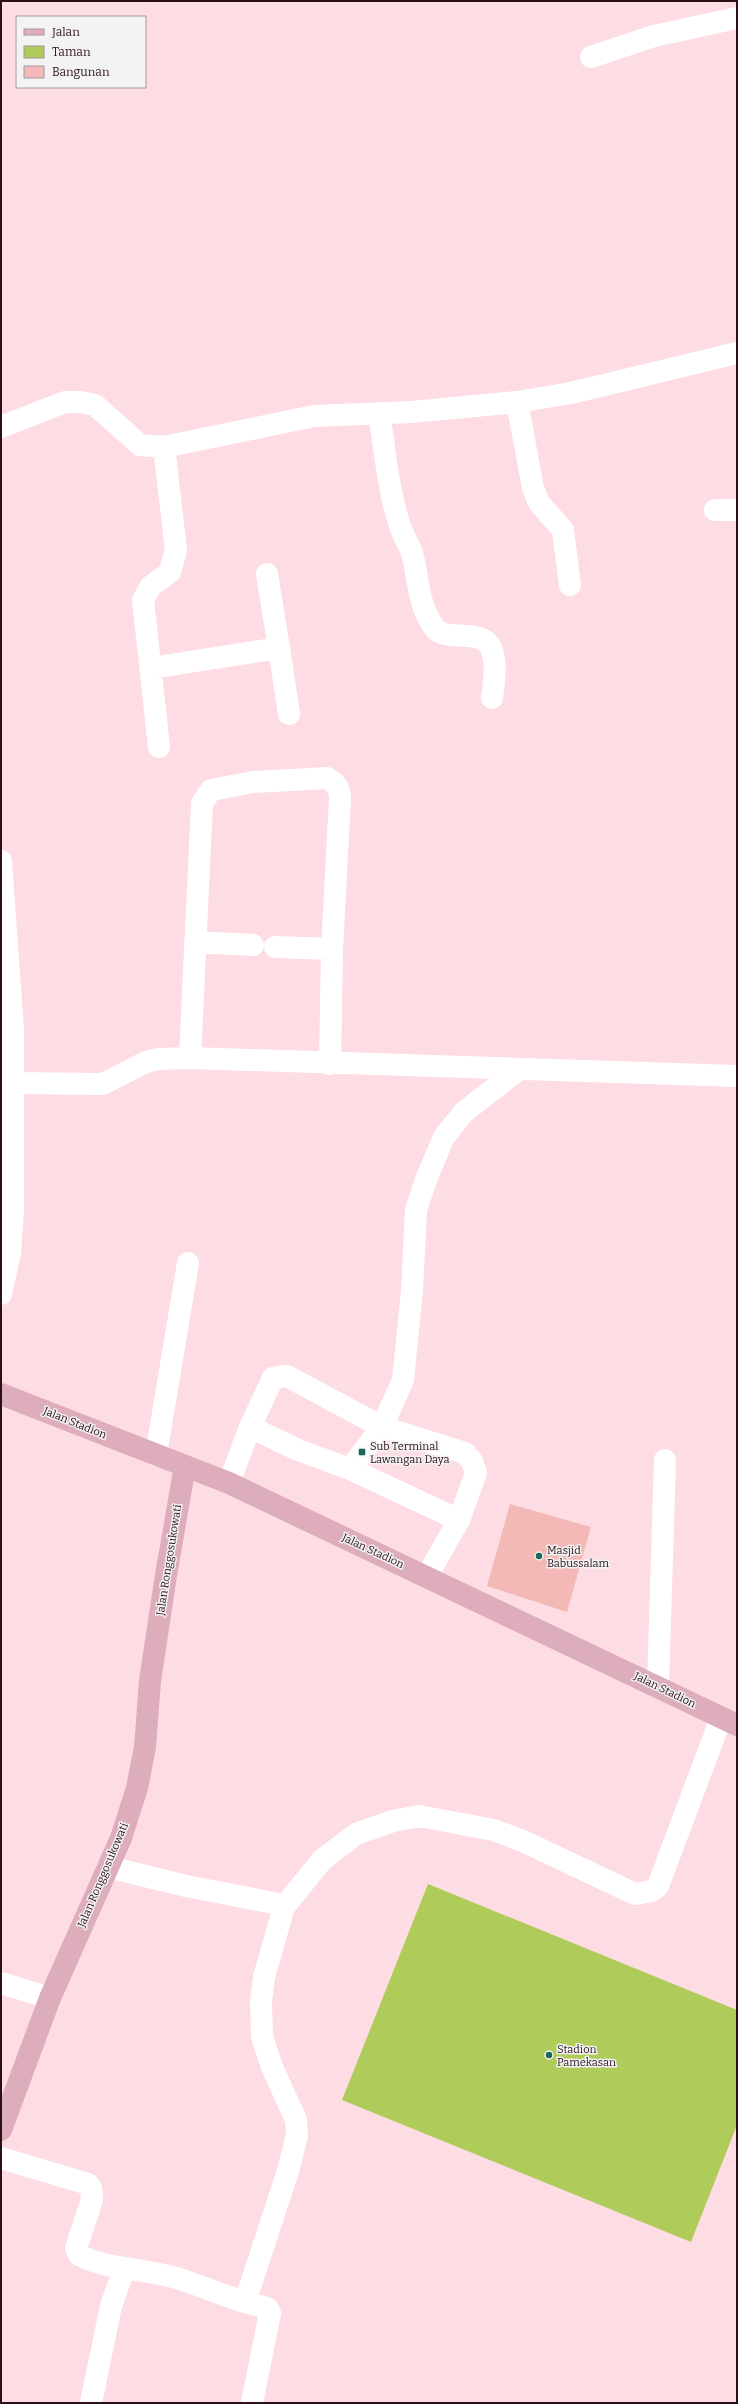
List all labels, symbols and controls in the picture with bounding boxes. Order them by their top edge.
legend [16,16,146,88]
text: Jalan [51,25,80,39]
text: Taman [52,45,91,59]
text: Bangunan [52,65,110,79]
street label: Jalan Stadion [41,1404,109,1442]
place label: Sub Terminal Lawangan Daya [370,1440,449,1466]
marker: Sub Terminal Lawangan Daya [357,1447,367,1457]
street label: Jalan Ronggosukowati [154,1503,184,1618]
street label: Jalan Stadion [339,1531,406,1571]
place label: Masjid Babussalam [547,1544,610,1570]
marker: Masjid Babussalam [534,1551,544,1561]
street label: Jalan Stadion [631,1669,698,1711]
street label: Jalan Ronggosukowati [75,1820,131,1930]
place label: Stadion Pamekasan [557,2043,616,2069]
marker: Stadion Pamekasan [544,2050,554,2060]

